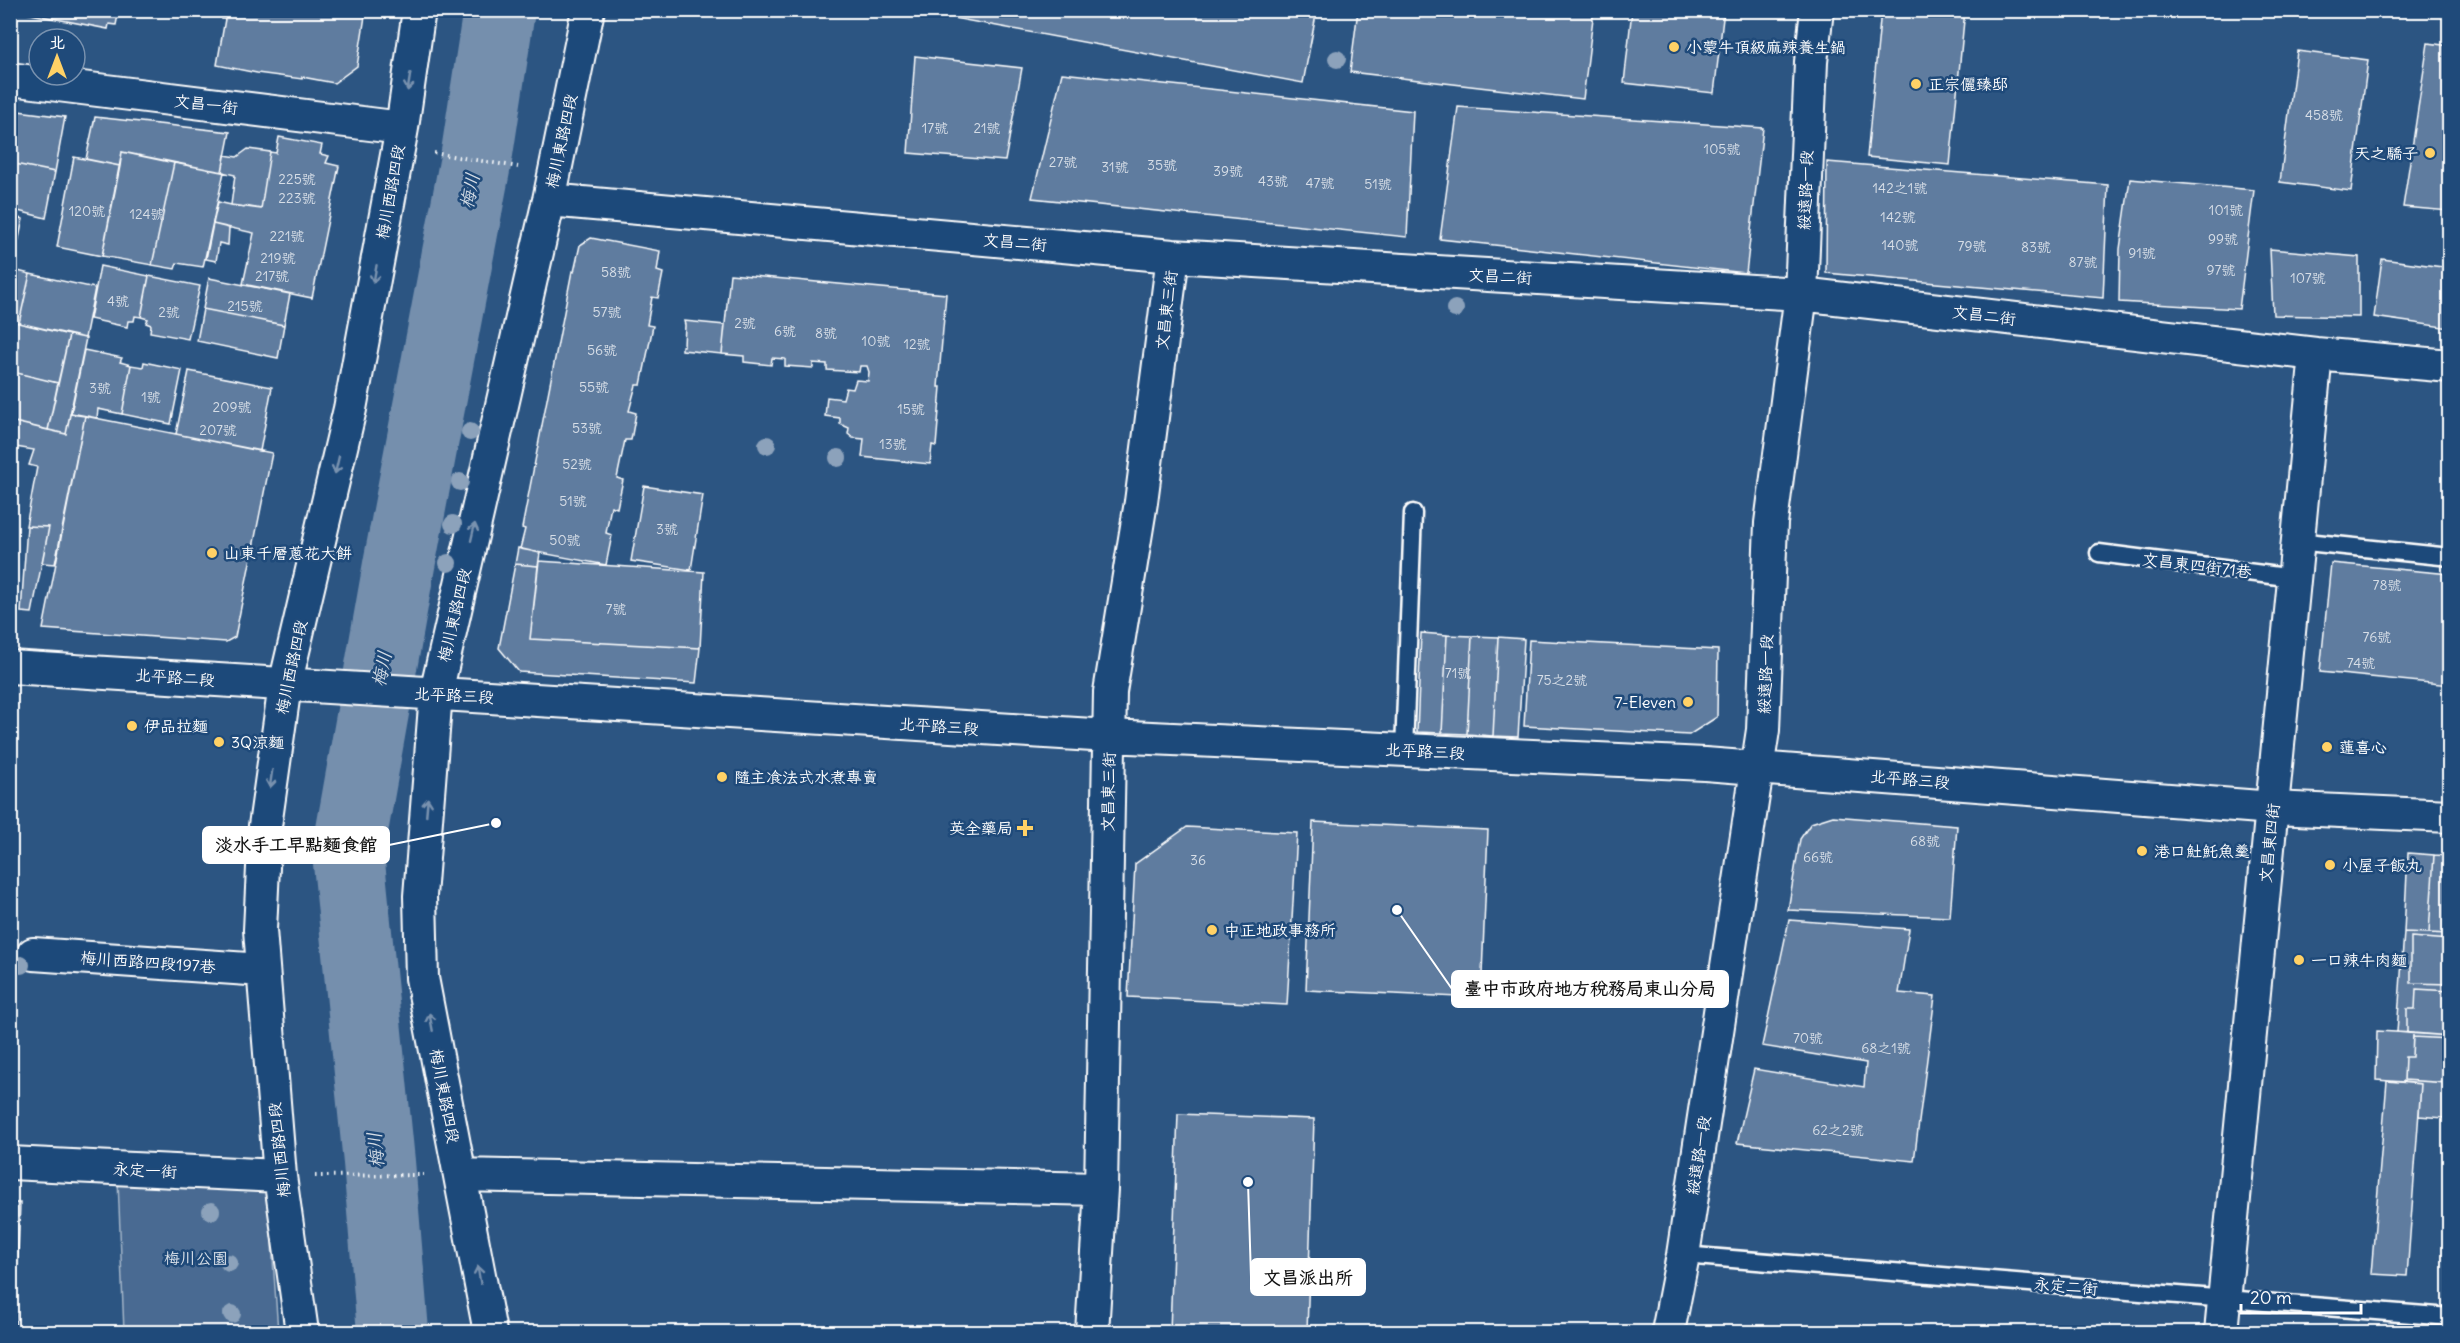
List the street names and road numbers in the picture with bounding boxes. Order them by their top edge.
street label: 文昌一街 [173,90,239,118]
street label: 梅川東路四段 [541,92,581,190]
street label: 梅川西路四段 [372,143,408,241]
street label: 綏遠路一段 [1794,150,1816,230]
street label: 文昌二街 [982,229,1048,255]
street label: 文昌二街 [1468,264,1532,288]
street label: 文昌東三街 [1151,269,1181,351]
street label: 文昌二街 [1951,301,2017,329]
street label: 文昌東四街71巷 [2141,548,2253,582]
street label: 梅川東路四段 [433,566,475,664]
street label: 梅川西路四段 [271,618,311,716]
street label: 綏遠路一段 [1754,634,1776,714]
street label: 北平路二段 [134,664,216,690]
street label: 北平路三段 [414,683,494,707]
street label: 北平路三段 [898,713,980,739]
street label: 北平路三段 [1385,739,1465,763]
street label: 文昌東三街 [1097,752,1119,832]
street label: 北平路三段 [1869,766,1951,792]
street label: 文昌東四街 [2255,802,2283,884]
street label: 梅川西路四段197巷 [80,947,216,977]
street label: 梅川東路四段 [426,1047,464,1145]
street label: 梅川西路四段 [264,1101,294,1199]
street label: 綏遠路一段 [1682,1114,1714,1196]
street label: 永定一街 [113,1158,177,1182]
street label: 永定二街 [2033,1273,2099,1299]

